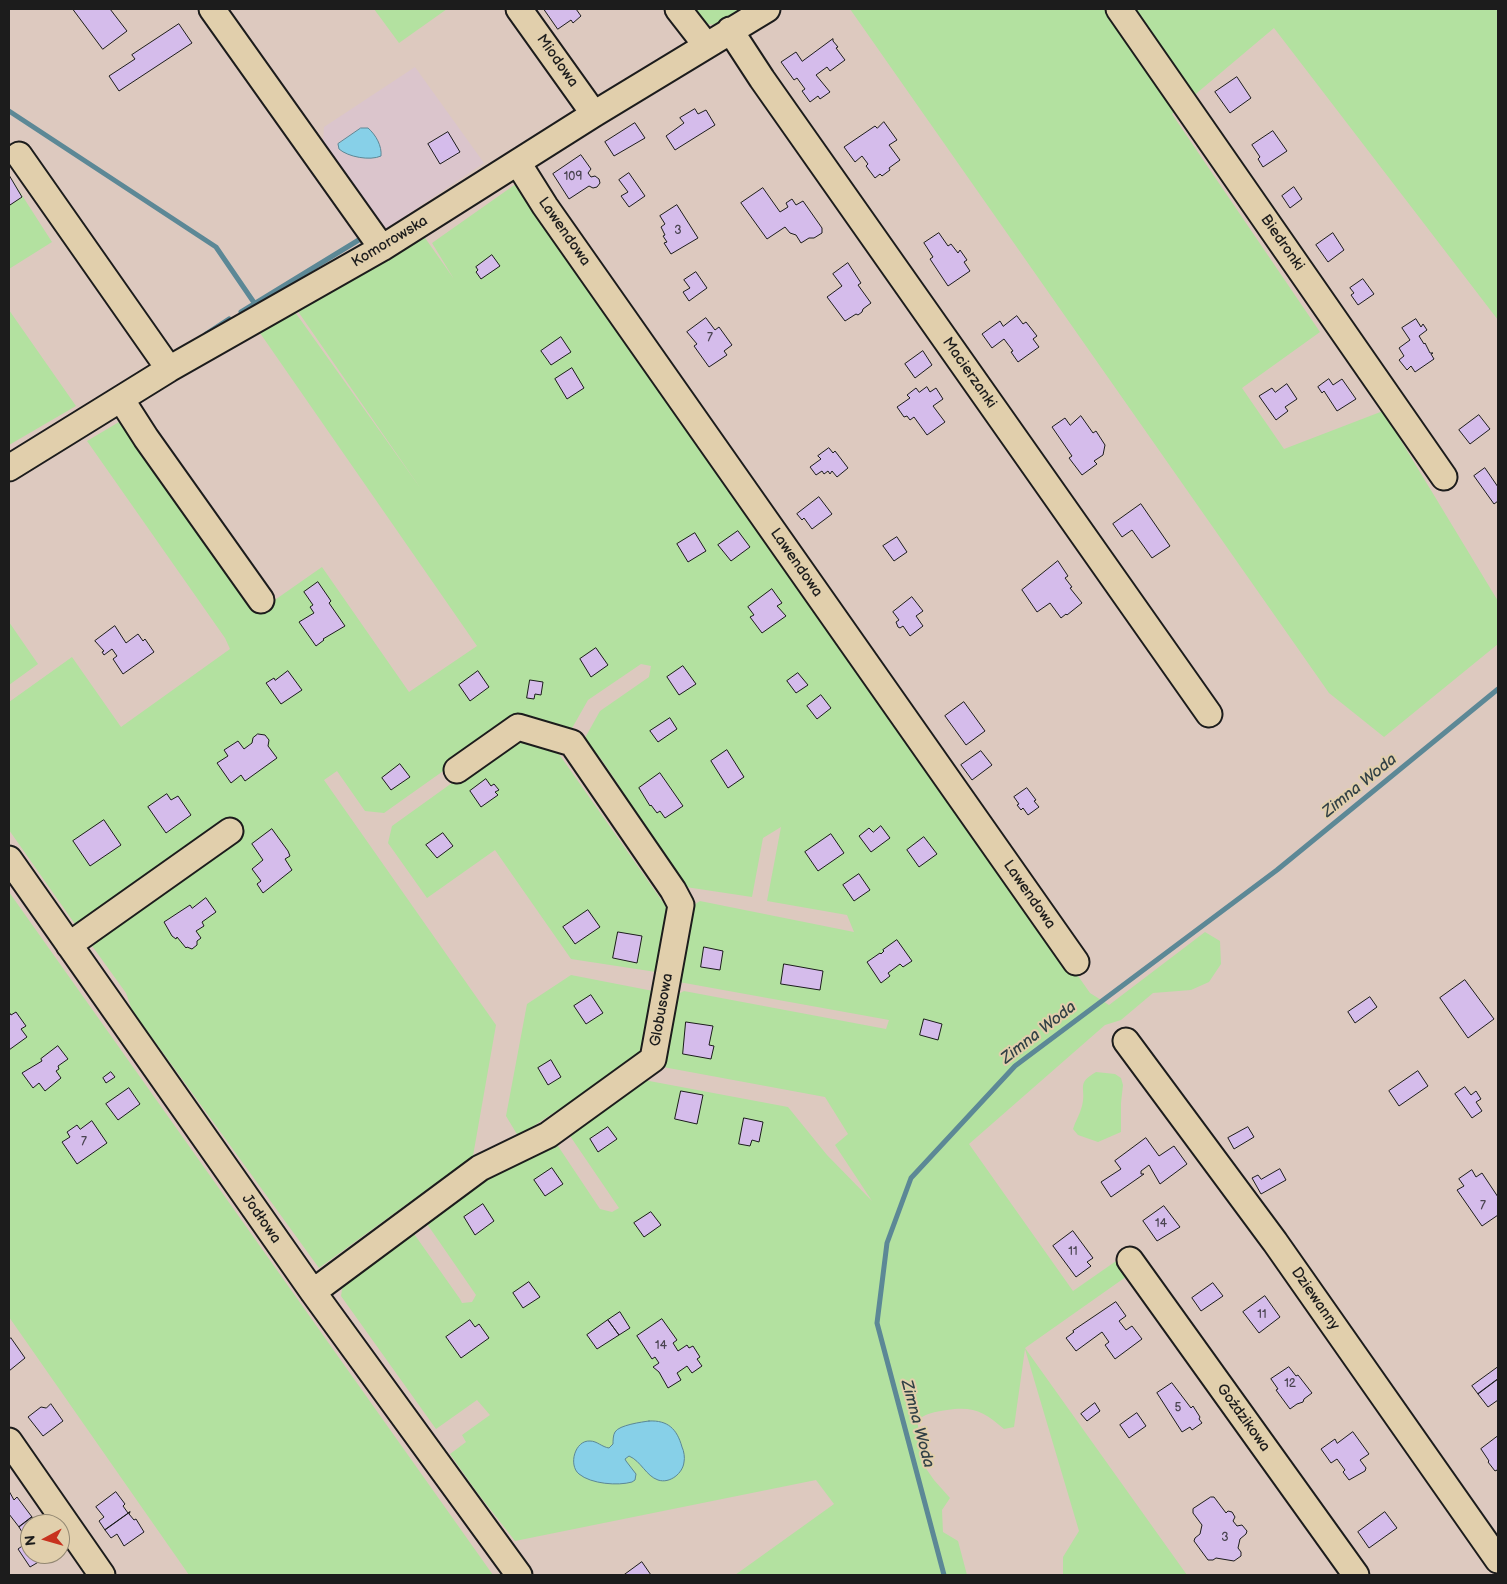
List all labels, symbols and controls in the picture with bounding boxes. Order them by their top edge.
street label: Miodowa [532,31,582,91]
house number: 109 [564,170,582,184]
street label: Lawendowa [534,194,594,270]
street label: Komorowska [349,212,431,272]
street label: Biedronki [1256,212,1308,274]
house number: 3 [674,224,682,238]
house number: 7 [707,331,713,345]
street label: Macierzanki [938,334,1000,412]
street label: Lawendowa [766,525,826,601]
water label: Zimna Woda [1319,750,1401,822]
street label: Lawendowa [999,857,1059,933]
street label: Globusowa [647,972,677,1048]
water label: Zimna Woda [998,998,1080,1068]
house number: 7 [81,1135,87,1149]
street label: Jodłowa [238,1191,284,1247]
house number: 7 [1480,1199,1486,1213]
house number: 14 [1155,1217,1167,1231]
house number: 11 [1068,1245,1078,1259]
street label: Dziewanny [1287,1264,1343,1334]
house number: 11 [1257,1308,1267,1322]
house number: 14 [655,1339,667,1353]
house number: 12 [1284,1377,1296,1391]
water label: Zimna Woda [896,1378,938,1470]
street label: Goździkowa [1212,1381,1274,1455]
house number: 5 [1175,1401,1181,1415]
north arrow [20,1514,70,1564]
house number: 3 [1221,1531,1229,1545]
text: N [22,1534,40,1547]

